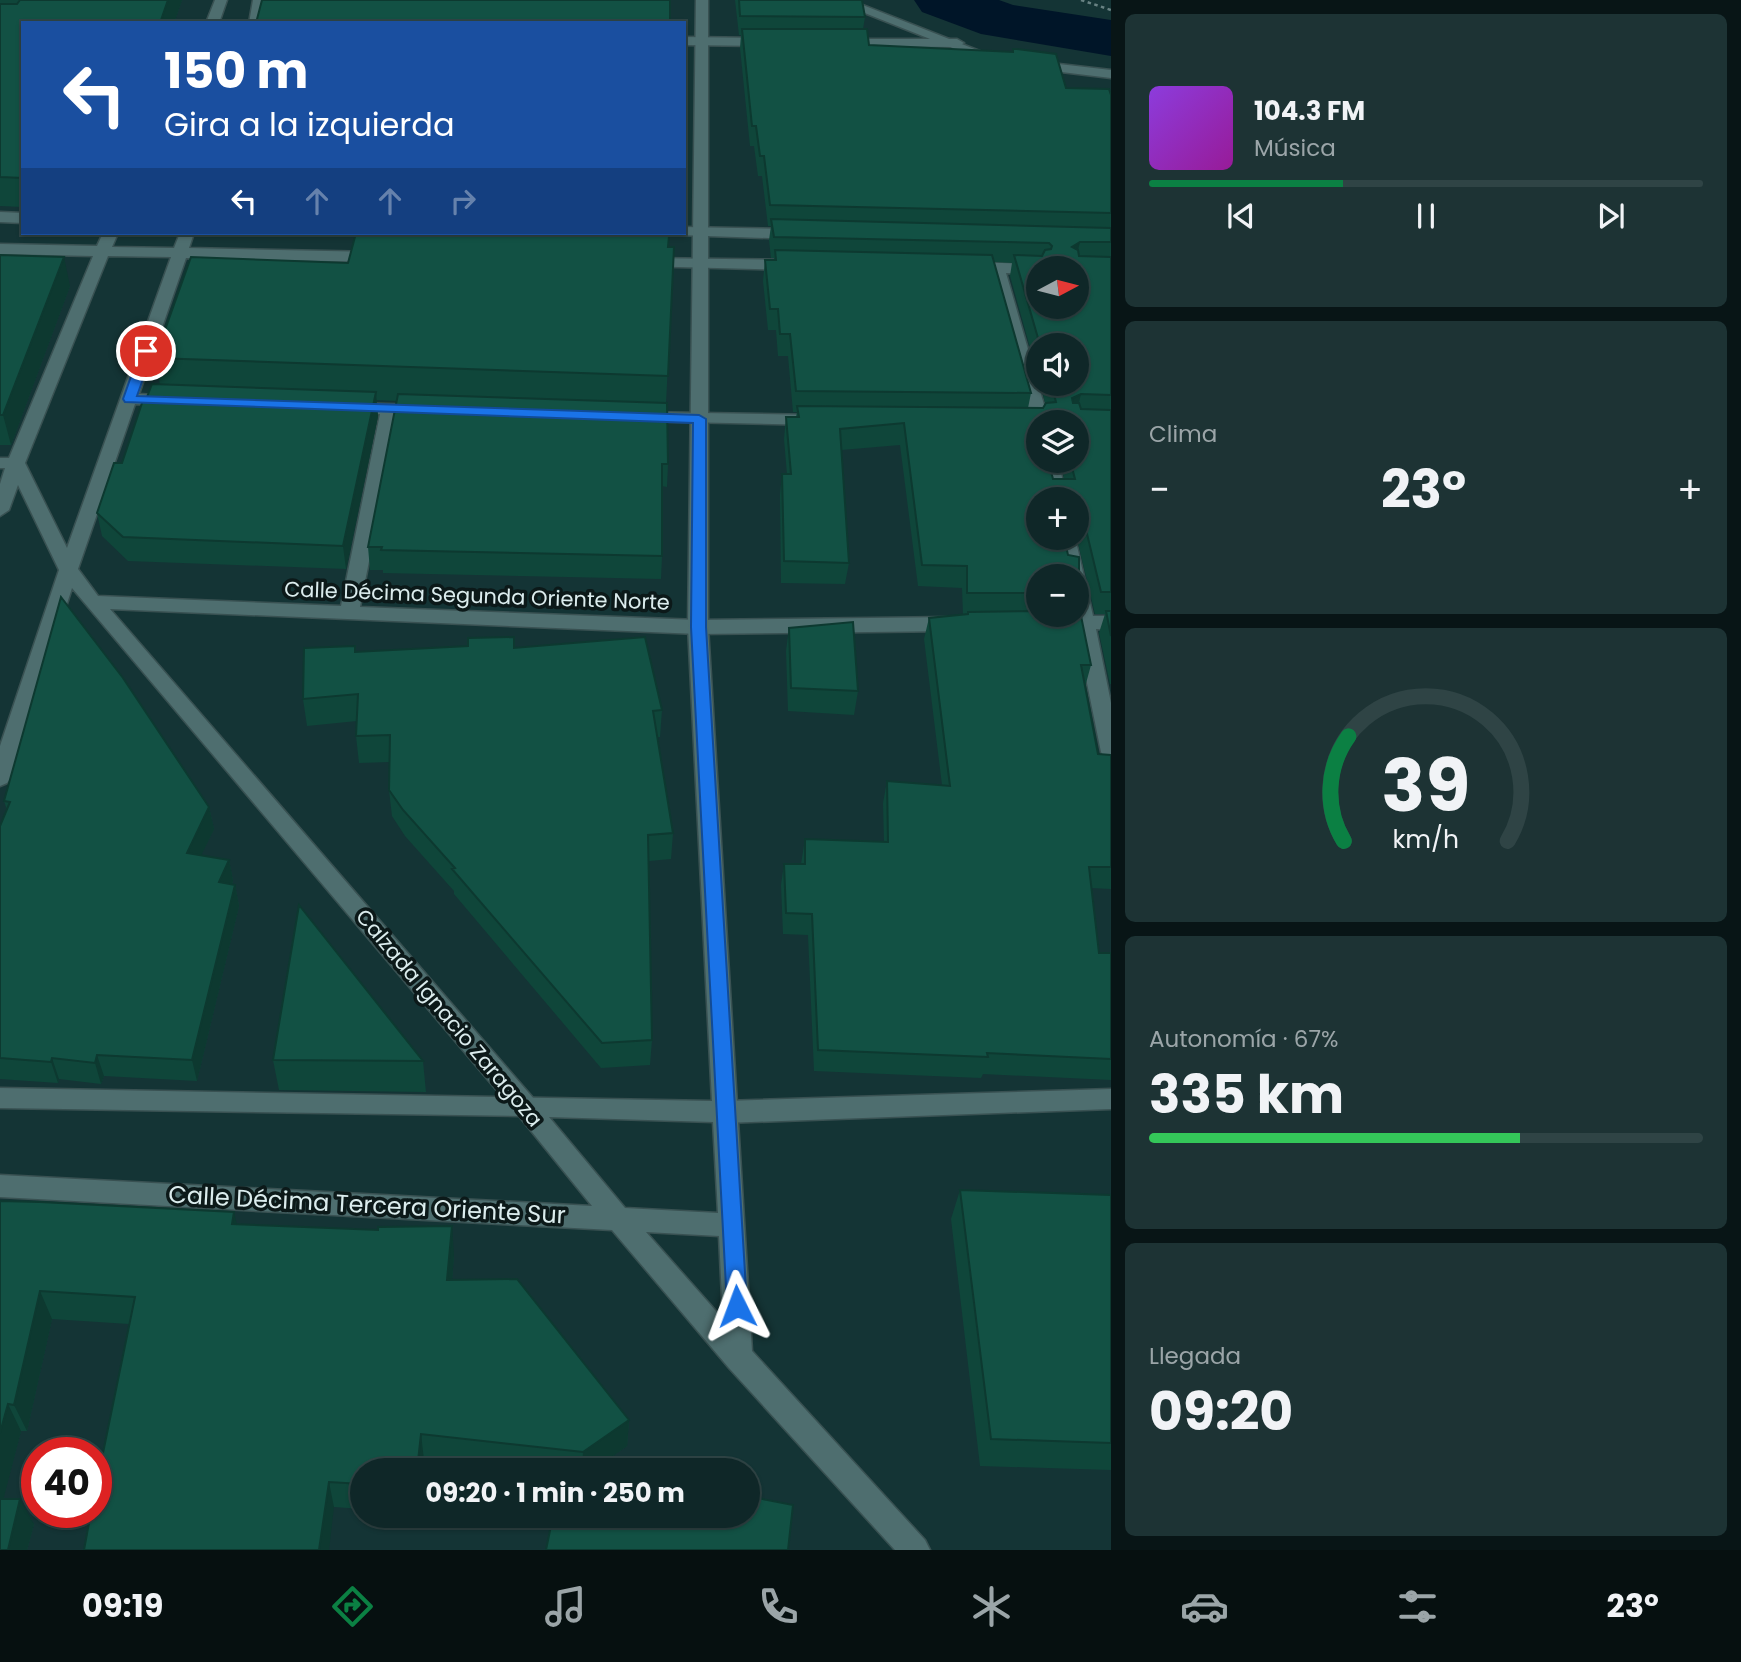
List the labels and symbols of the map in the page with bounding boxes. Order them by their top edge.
north arrow [1026,256,1088,318]
pin [116,321,176,381]
street label: Calle Décima Segunda Oriente Norte [284,574,670,617]
street label: Calzada Ignacio Zaragoza [349,903,549,1133]
street label: Calle Décima Tercera Oriente Sur [168,1178,567,1231]
position arrow [700,1269,774,1343]
speed limit sign: 40 [21,1437,112,1528]

